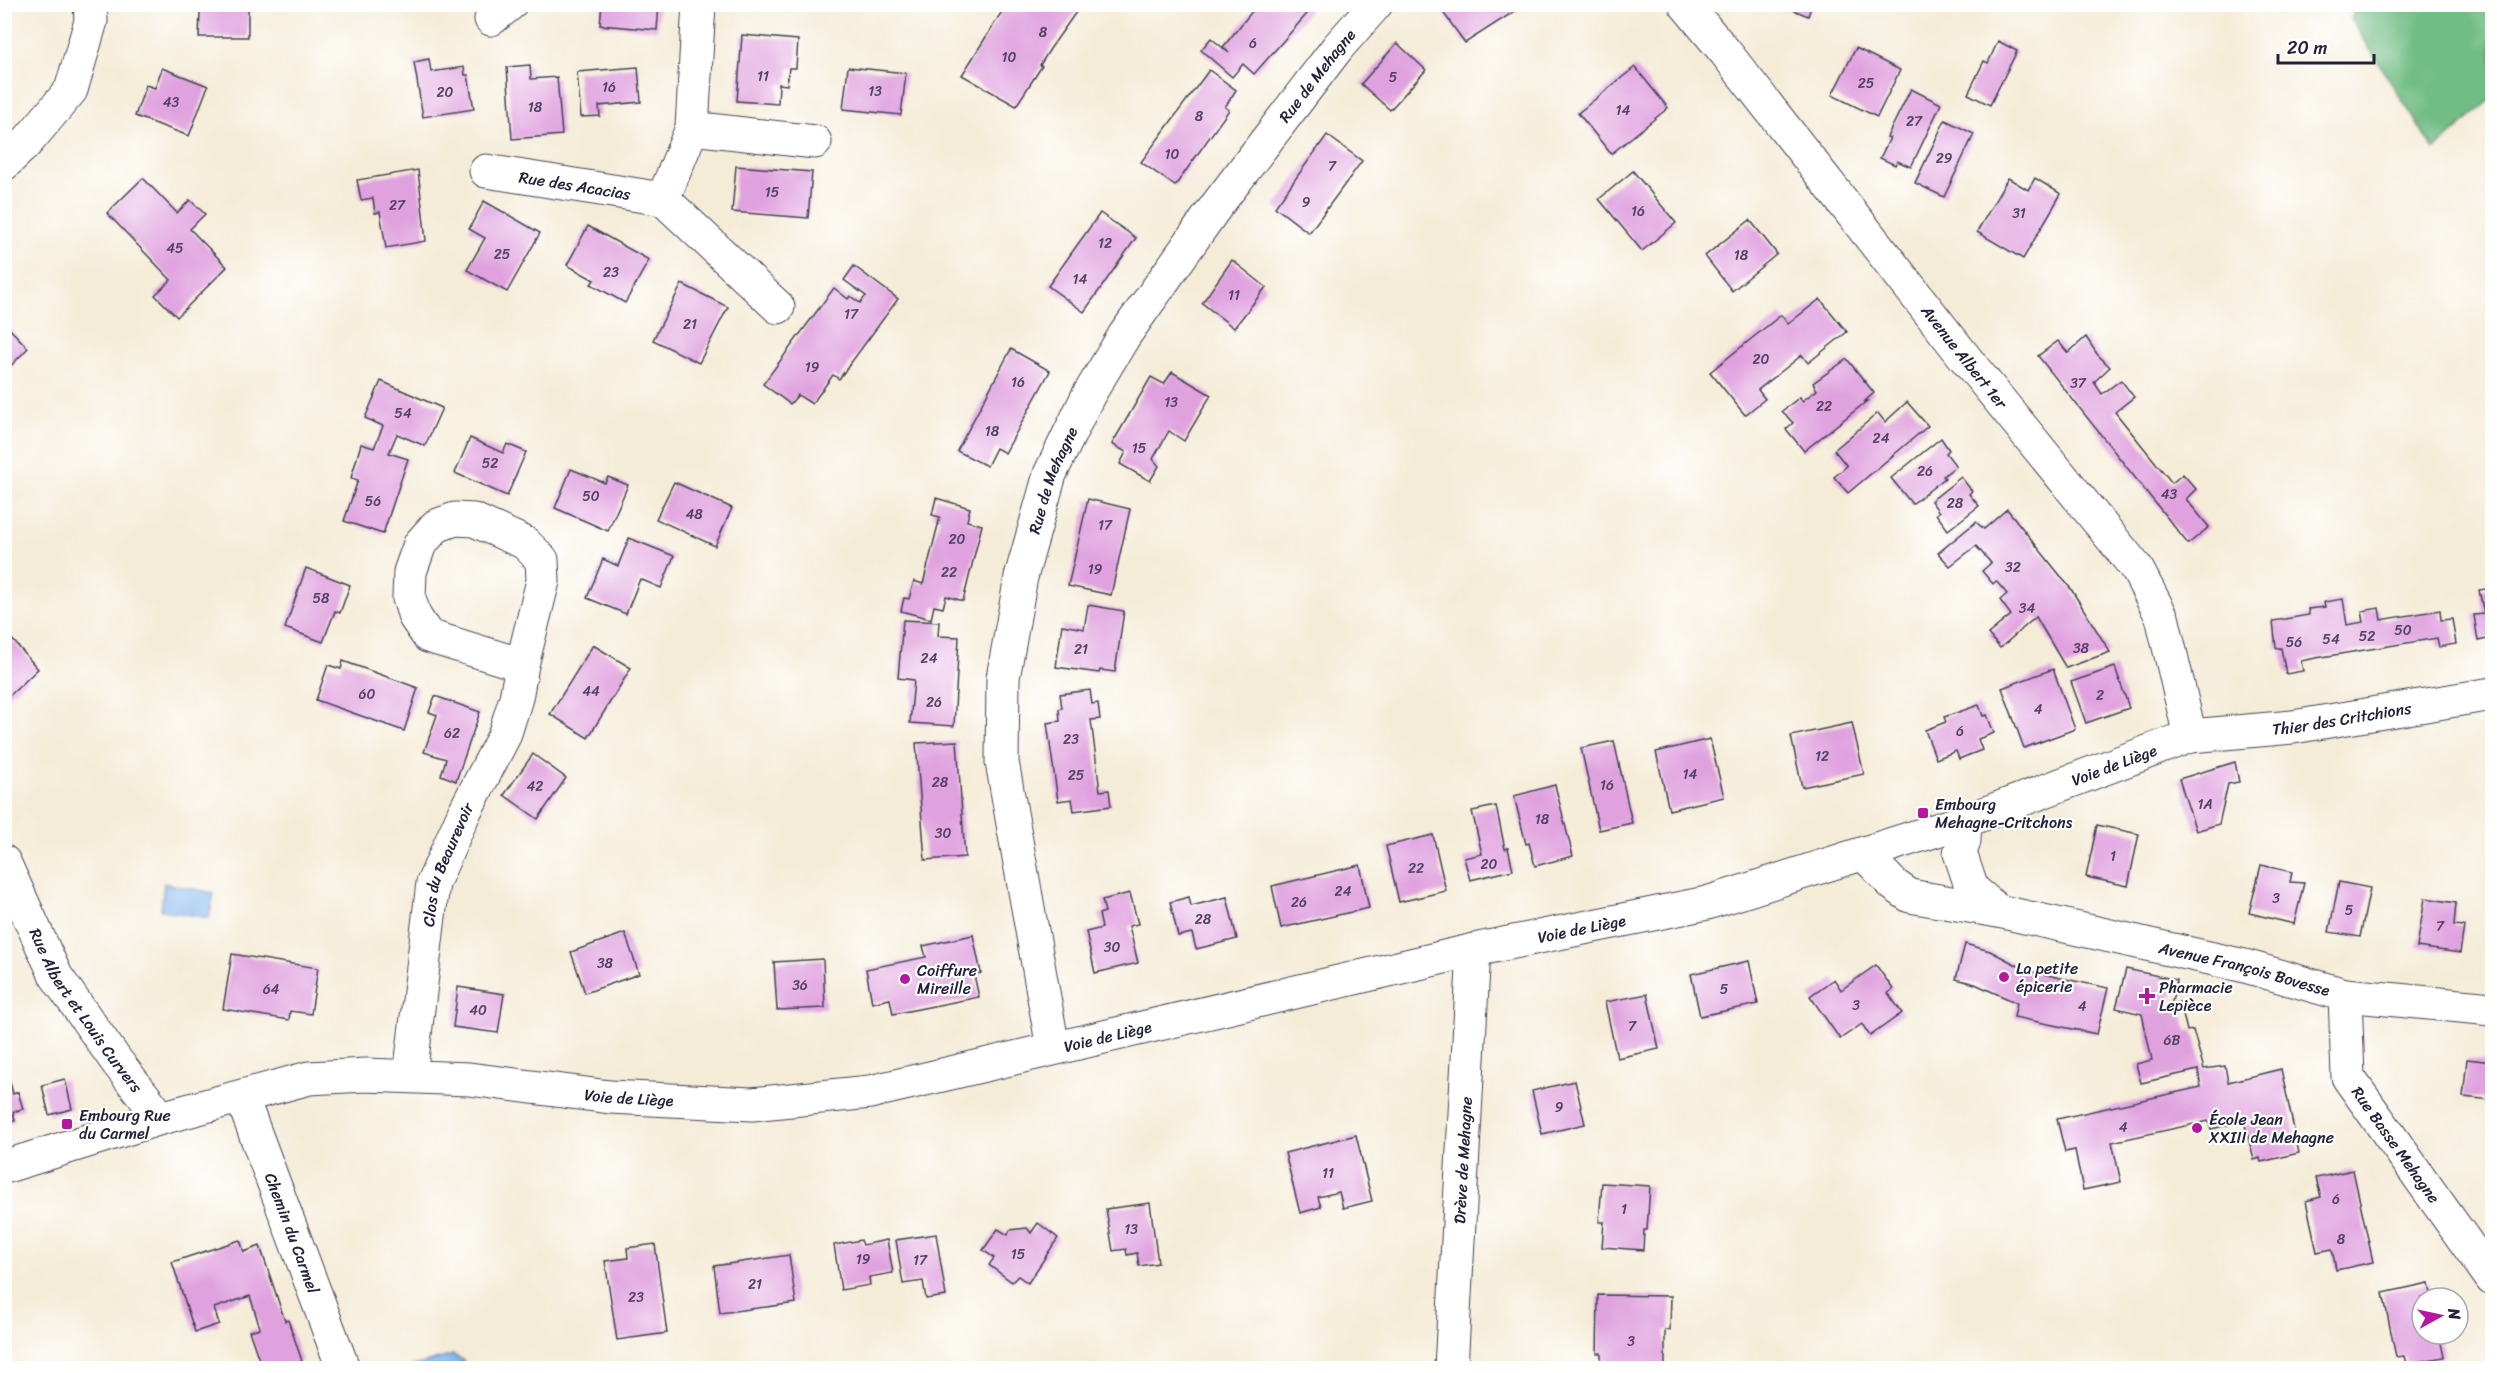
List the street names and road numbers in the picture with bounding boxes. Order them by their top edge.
street label: Rue de Mehagne [1271,22,1363,129]
street label: Rue des Acacias [517,162,633,209]
street label: Avenue Albert 1er [1913,298,2016,416]
street label: Rue de Mehagne [1020,421,1086,537]
street label: Thier des Critchions [2271,694,2414,744]
street label: Voie de Liège [2067,736,2161,795]
street label: Clos du Beaurevoir [414,796,483,928]
street label: Voie de Liège [1535,906,1629,952]
street label: Rue Albert et Louis Curvers [21,923,150,1100]
street label: Avenue François Bovesse [2155,933,2334,1005]
street label: Voie de Liège [1061,1012,1155,1061]
street label: Voie de Liège [583,1080,674,1115]
street label: Rue Basse Mehagne [2344,1080,2448,1210]
street label: Drève de Mehagne [1445,1096,1481,1225]
street label: Chemin du Carmel [256,1168,328,1298]

